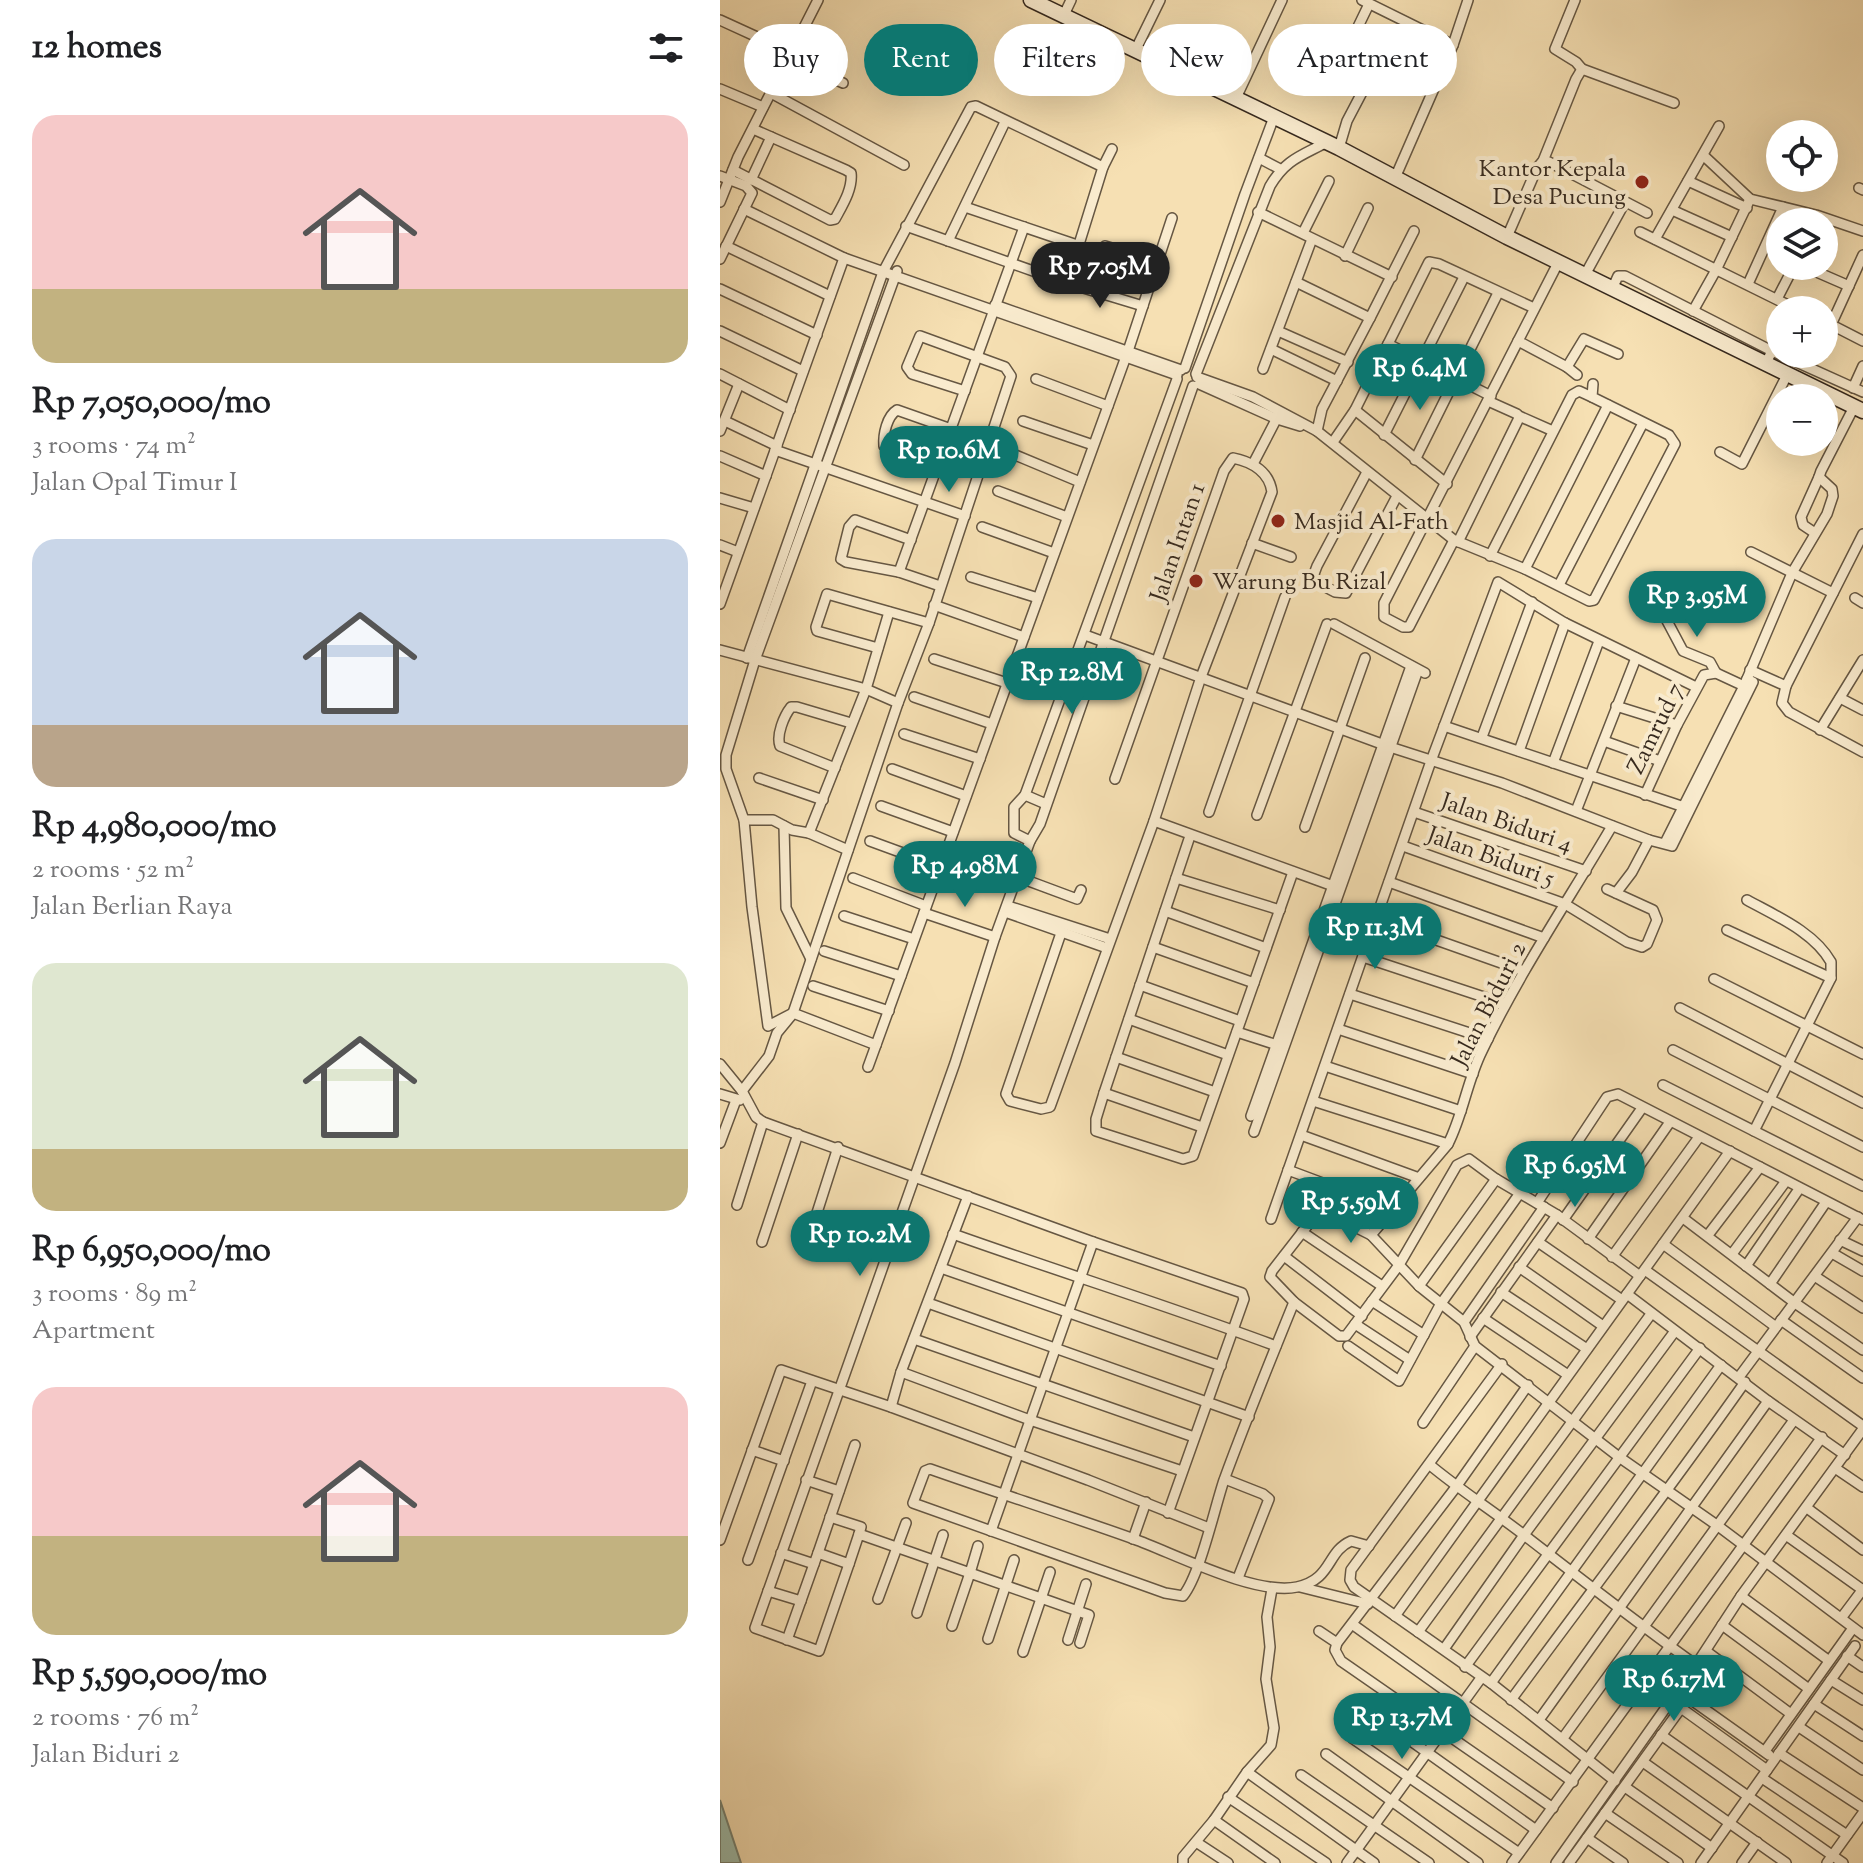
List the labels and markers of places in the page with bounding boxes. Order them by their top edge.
place label: Kantor Kepala Desa Pucung [1479,153,1626,215]
marker: Kantor Kepala Desa Pucung [1633,173,1651,191]
pin: Rp 7.05M [1017,242,1183,310]
pin: Rp 6.4M [1346,344,1494,412]
pin: Rp 10.6M [866,426,1032,494]
place label: Masjid Al-Fath [1294,506,1449,540]
marker: Masjid Al-Fath [1269,512,1287,530]
place label: Warung Bu Rizal [1212,566,1387,600]
pin: Rp 3.95M [1614,571,1780,639]
marker: Warung Bu Rizal [1187,572,1205,590]
pin: Rp 12.8M [989,648,1155,716]
pin: Rp 4.98M [882,841,1048,909]
pin: Rp 11.3M [1292,903,1458,971]
pin: Rp 6.95M [1492,1141,1658,1209]
pin: Rp 5.59M [1268,1177,1434,1245]
pin: Rp 10.2M [777,1210,943,1278]
pin: Rp 6.17M [1591,1655,1757,1723]
pin: Rp 13.7M [1319,1693,1485,1761]

